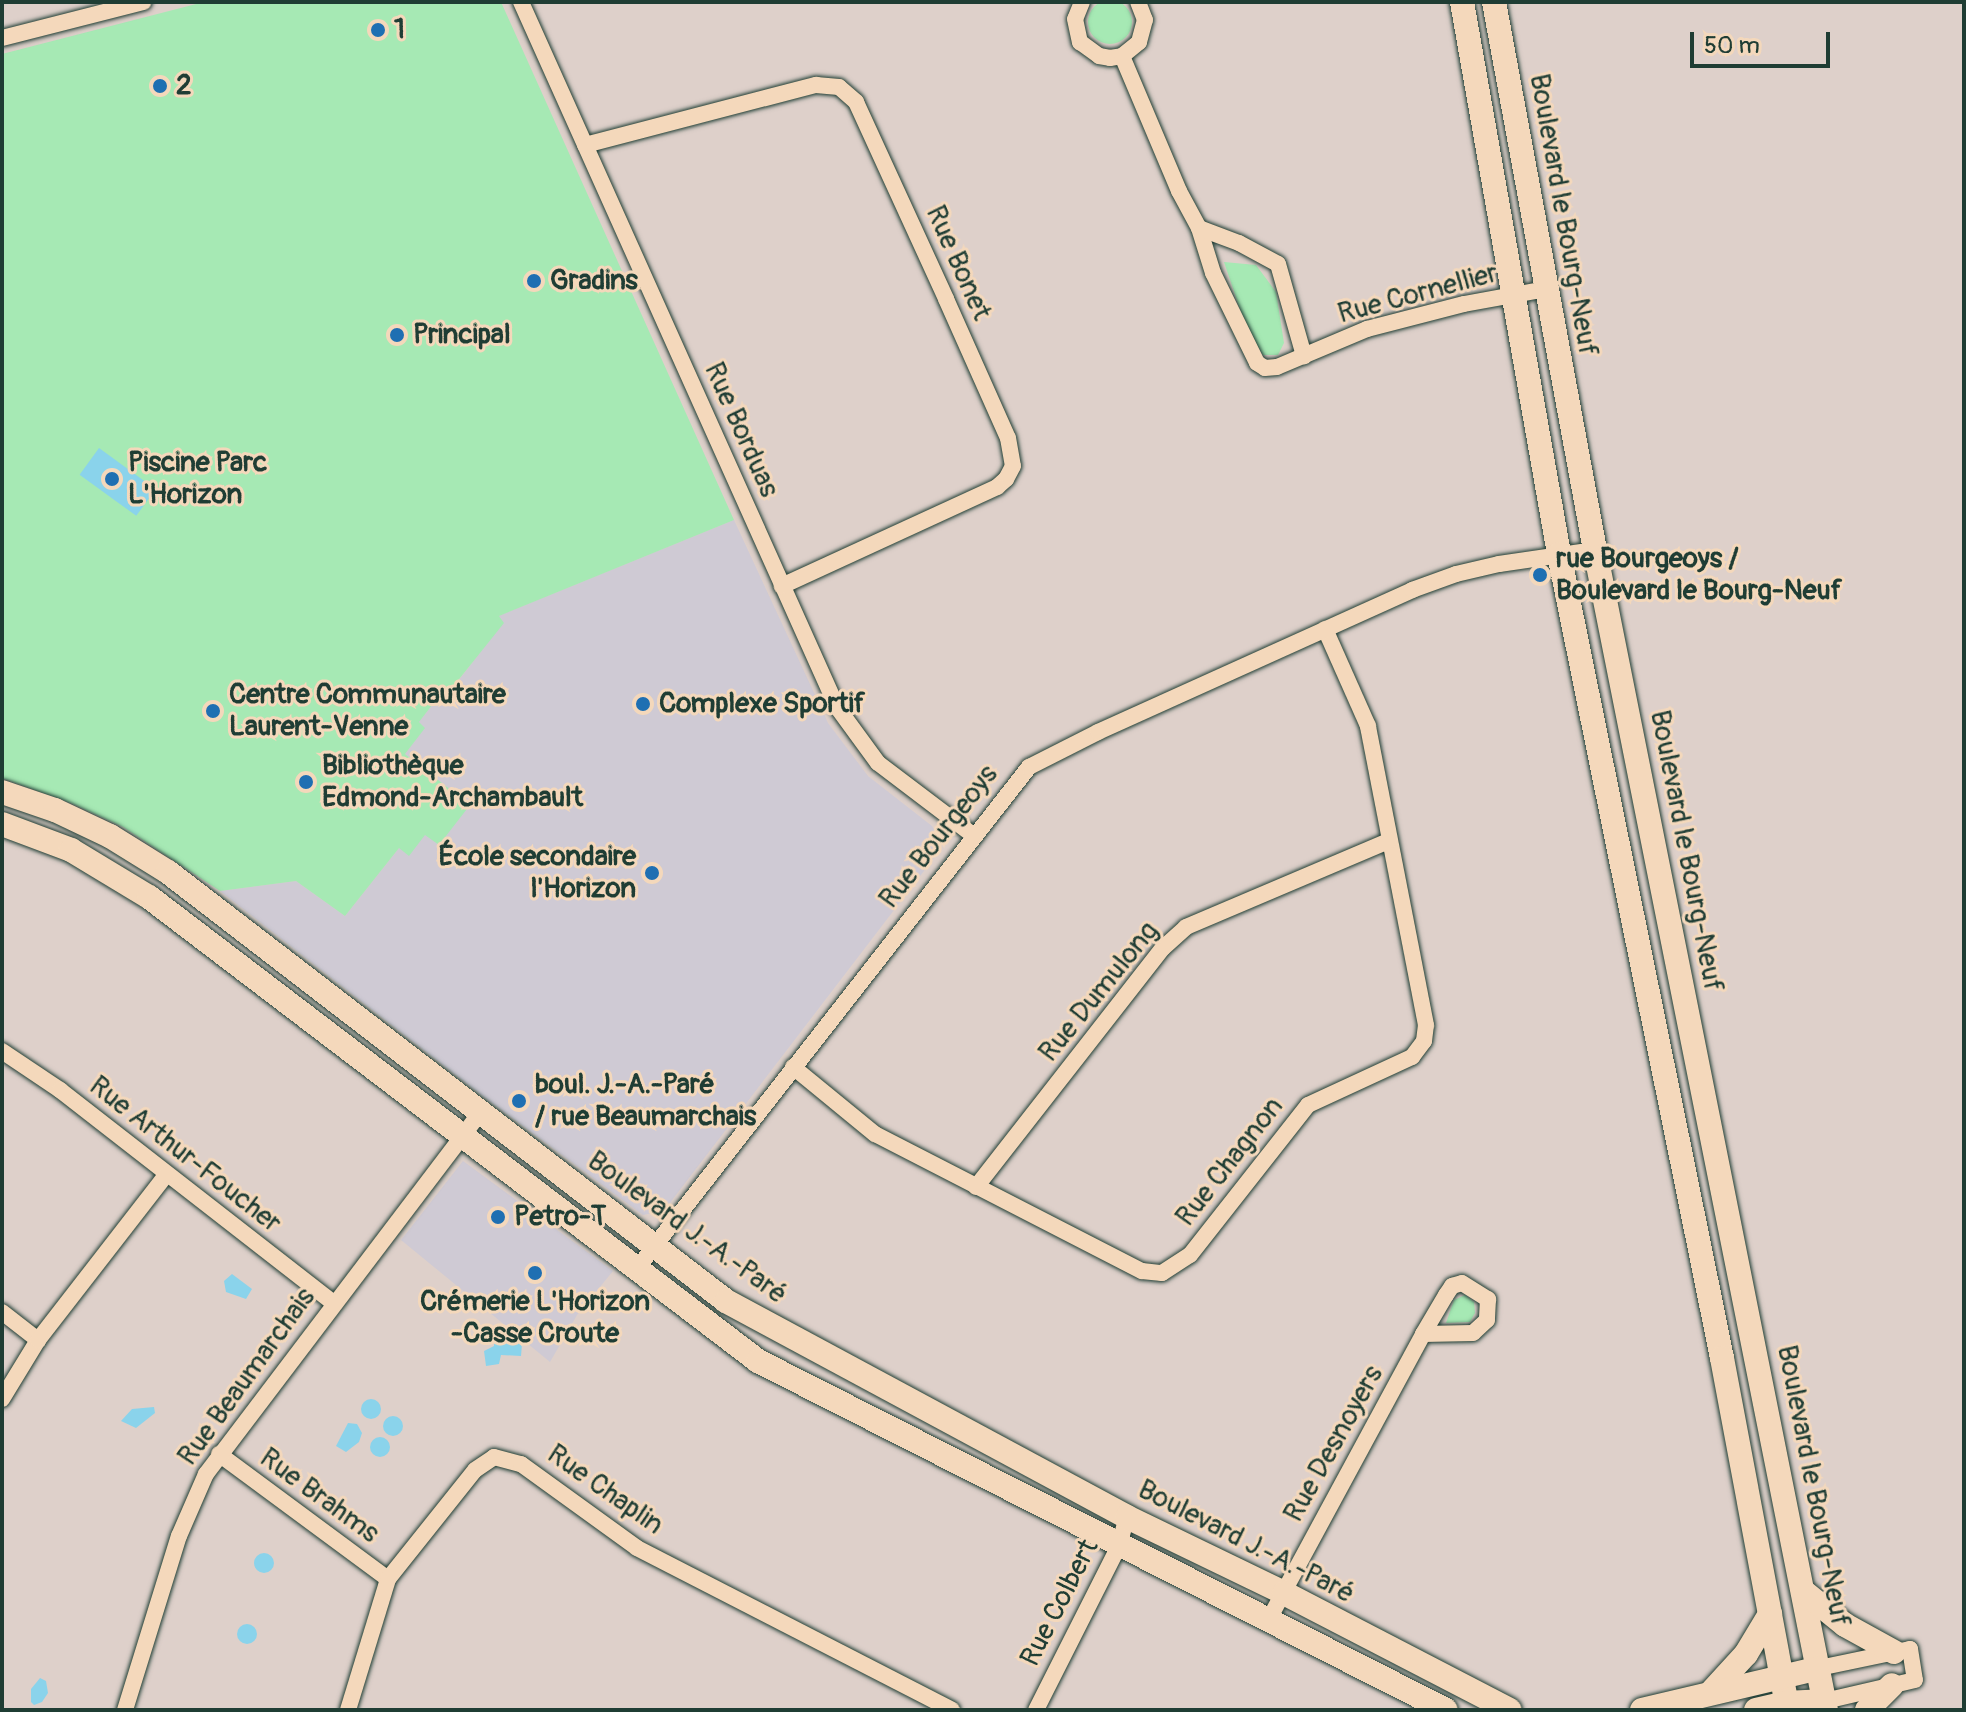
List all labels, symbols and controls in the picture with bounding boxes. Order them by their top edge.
place label: 1 [394,13,405,47]
scale bar [1694,16,1834,66]
marker: 1 [369,21,387,39]
text: 50 m [1704,31,1760,60]
place label: 2 [176,69,192,103]
street label: Boulevard le Bourg-Neuf [1522,71,1604,359]
marker: 2 [151,77,169,95]
street label: Rue Bonet [918,201,998,325]
street label: Rue Cornellier [1334,257,1502,331]
place label: Gradins [550,264,638,298]
marker: Gradins [525,272,543,290]
place label: Principal [413,318,511,352]
marker: Principal [388,326,406,344]
street label: Rue Borduas [696,357,786,503]
place label: Piscine Parc L'Horizon [128,446,267,512]
marker: Piscine Parc L'Horizon [103,470,121,488]
place label: rue Bourgeoys / Boulevard le Bourg-Neuf [1556,542,1842,608]
marker: rue Bourgeoys / Boulevard le Bourg-Neuf [1531,566,1549,584]
place label: Centre Communautaire Laurent-Venne [229,678,506,744]
place label: Complexe Sportif [659,687,865,721]
marker: Complexe Sportif [634,695,652,713]
marker: Centre Communautaire Laurent-Venne [204,702,222,720]
street label: Boulevard le Bourg-Neuf [1642,707,1730,995]
place label: Bibliothèque Edmond-Archambault [322,749,583,815]
street label: Rue Bourgeoys [873,759,1005,915]
marker: Bibliothèque Edmond-Archambault [297,773,315,791]
place label: École secondaire l'Horizon [438,840,636,906]
marker: École secondaire l'Horizon [643,864,661,882]
street label: Rue Dumulong [1032,915,1166,1069]
place label: boul. J.-A.-Paré / rue Beaumarchais [535,1068,756,1134]
street label: Rue Arthur-Foucher [82,1070,288,1240]
street label: Rue Chagnon [1169,1091,1291,1233]
marker: boul. J.-A.-Paré / rue Beaumarchais [510,1092,528,1110]
street label: Boulevard J.-A.-Paré [581,1144,793,1312]
place label: Petro-T [514,1200,606,1234]
marker: Petro-T [489,1208,507,1226]
marker: Crémerie L'Horizon -Casse Croute [526,1264,544,1282]
street label: Rue Beaumarchais [171,1282,323,1472]
place label: Crémerie L'Horizon -Casse Croute [420,1285,650,1351]
street label: Boulevard le Bourg-Neuf [1769,1342,1857,1630]
street label: Rue Desnoyers [1277,1360,1391,1528]
street label: Rue Chaplin [540,1438,670,1542]
street label: Rue Brahms [253,1442,385,1550]
street label: Boulevard J.-A.-Paré [1132,1473,1360,1611]
street label: Rue Colbert [1014,1534,1106,1672]

